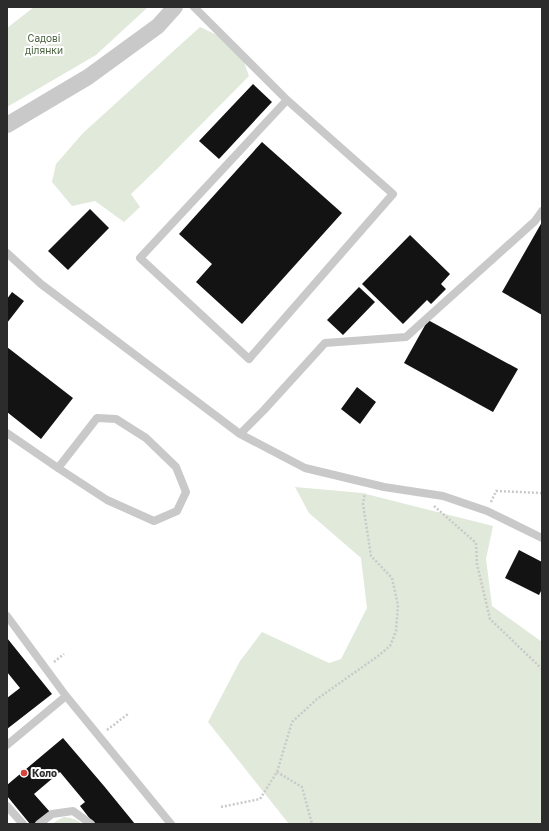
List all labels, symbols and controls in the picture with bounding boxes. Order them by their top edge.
park label: Садові ділянки [25,32,63,56]
place label: Коло [32,767,57,779]
marker: Коло [19,768,29,778]

